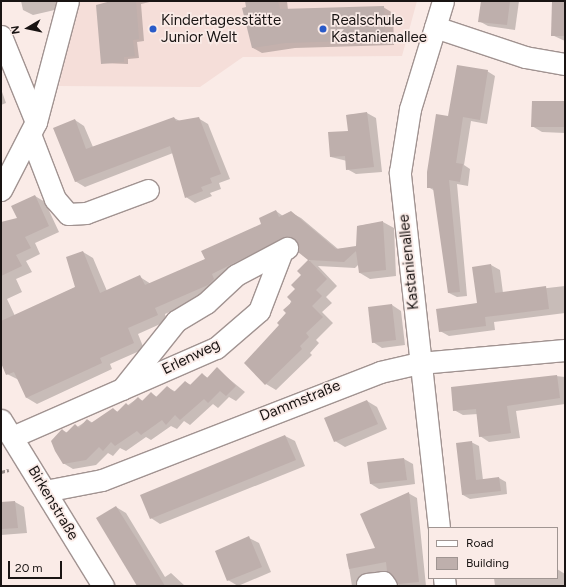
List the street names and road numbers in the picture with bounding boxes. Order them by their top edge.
street label: Kastanienallee [395,213,423,311]
street label: Erlenweg [159,335,223,379]
street label: Dammstraße [257,377,343,425]
street label: Birkenstraße [24,463,82,543]

